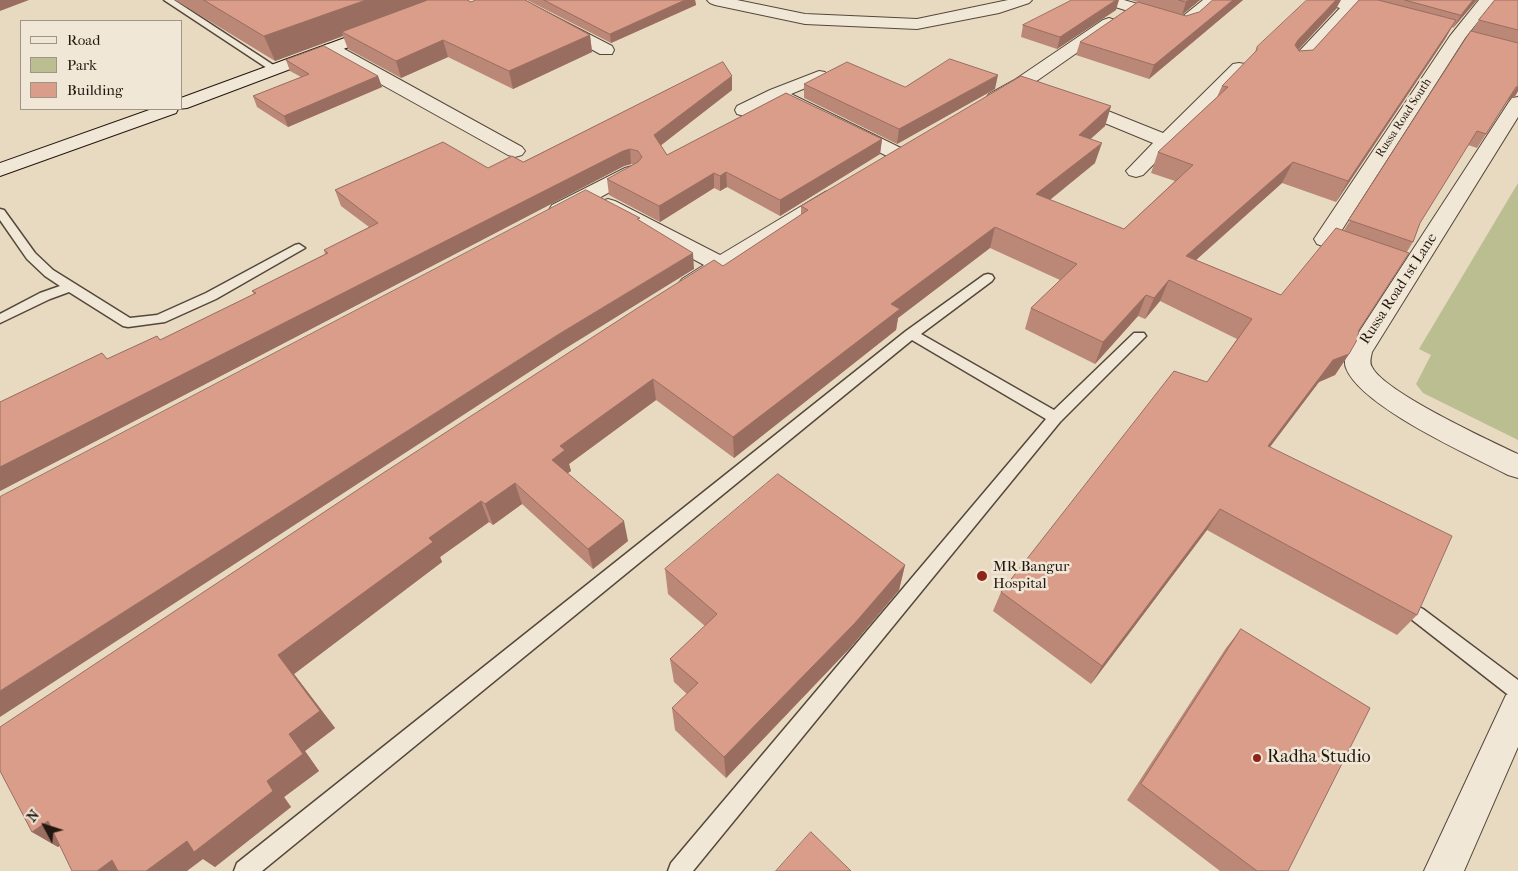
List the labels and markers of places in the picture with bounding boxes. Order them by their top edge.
place label: MR Bangur Hospital [993,558,1069,593]
marker: MR Bangur Hospital [975,569,989,583]
place label: Radha Studio [1267,747,1371,769]
marker: Radha Studio [1251,752,1263,764]

